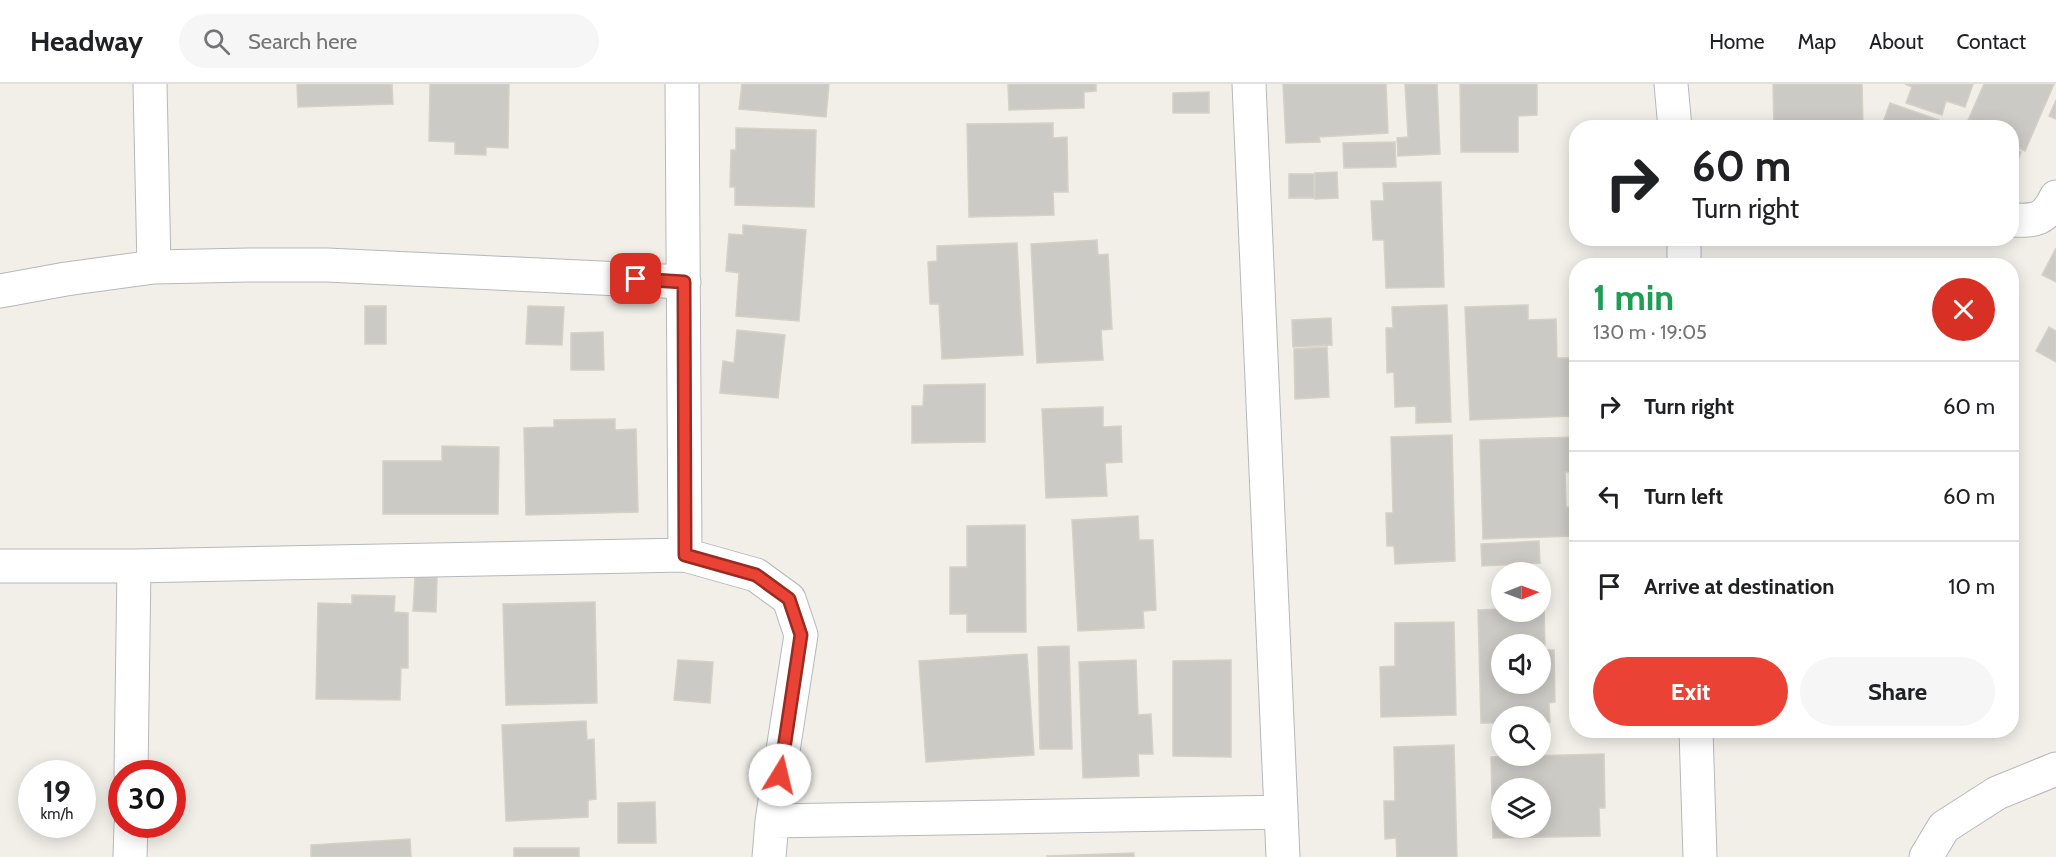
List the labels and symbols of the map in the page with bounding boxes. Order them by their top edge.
pin [610,253,661,304]
north arrow [1491,562,1551,622]
position arrow [748,743,812,807]
speed limit sign: 30 [108,760,186,838]

